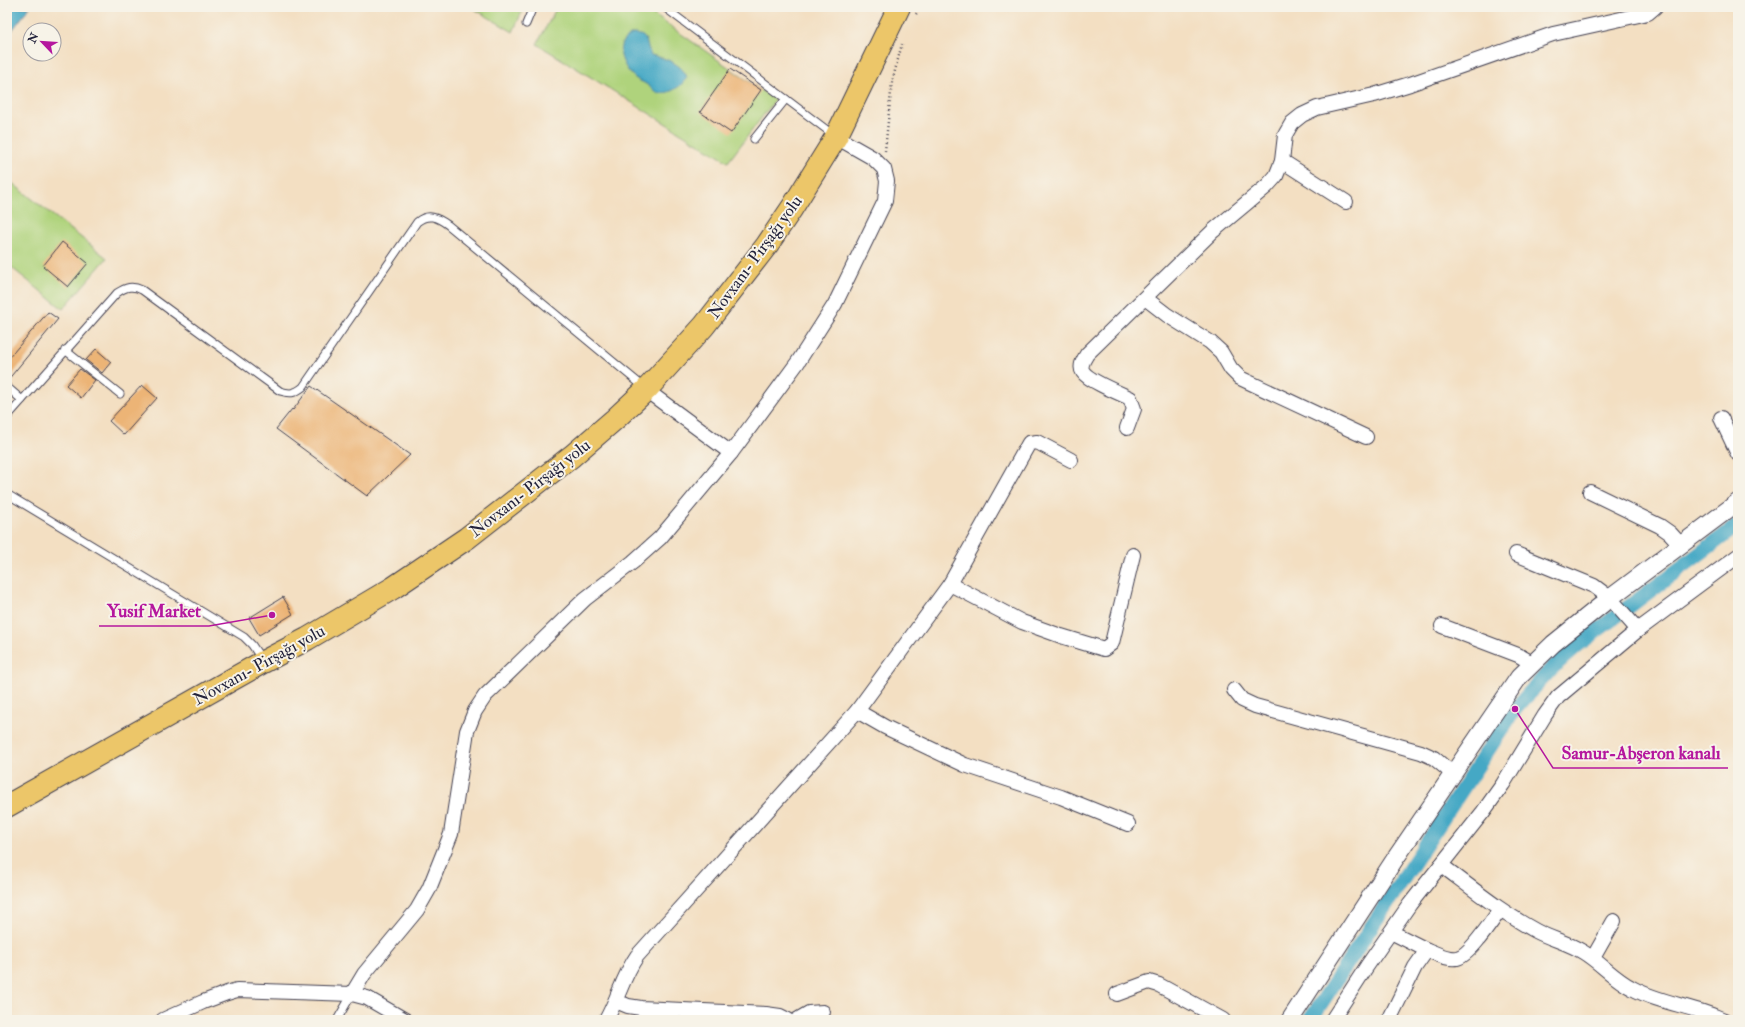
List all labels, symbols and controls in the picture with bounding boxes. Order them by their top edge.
north arrow [22,22,62,62]
text: N [25,30,42,46]
street label: Novxanı- Pirşağı yolu [703,191,808,323]
street label: Novxanı- Pirşağı yolu [465,434,595,542]
callout: Yusif Market [99,596,209,626]
text: Yusif Market [106,600,201,623]
street label: Novxanı- Pirşağı yolu [189,620,329,711]
callout: Samur-Abşeron kanalı [1553,738,1728,768]
text: Samur-Abşeron kanalı [1561,742,1721,765]

